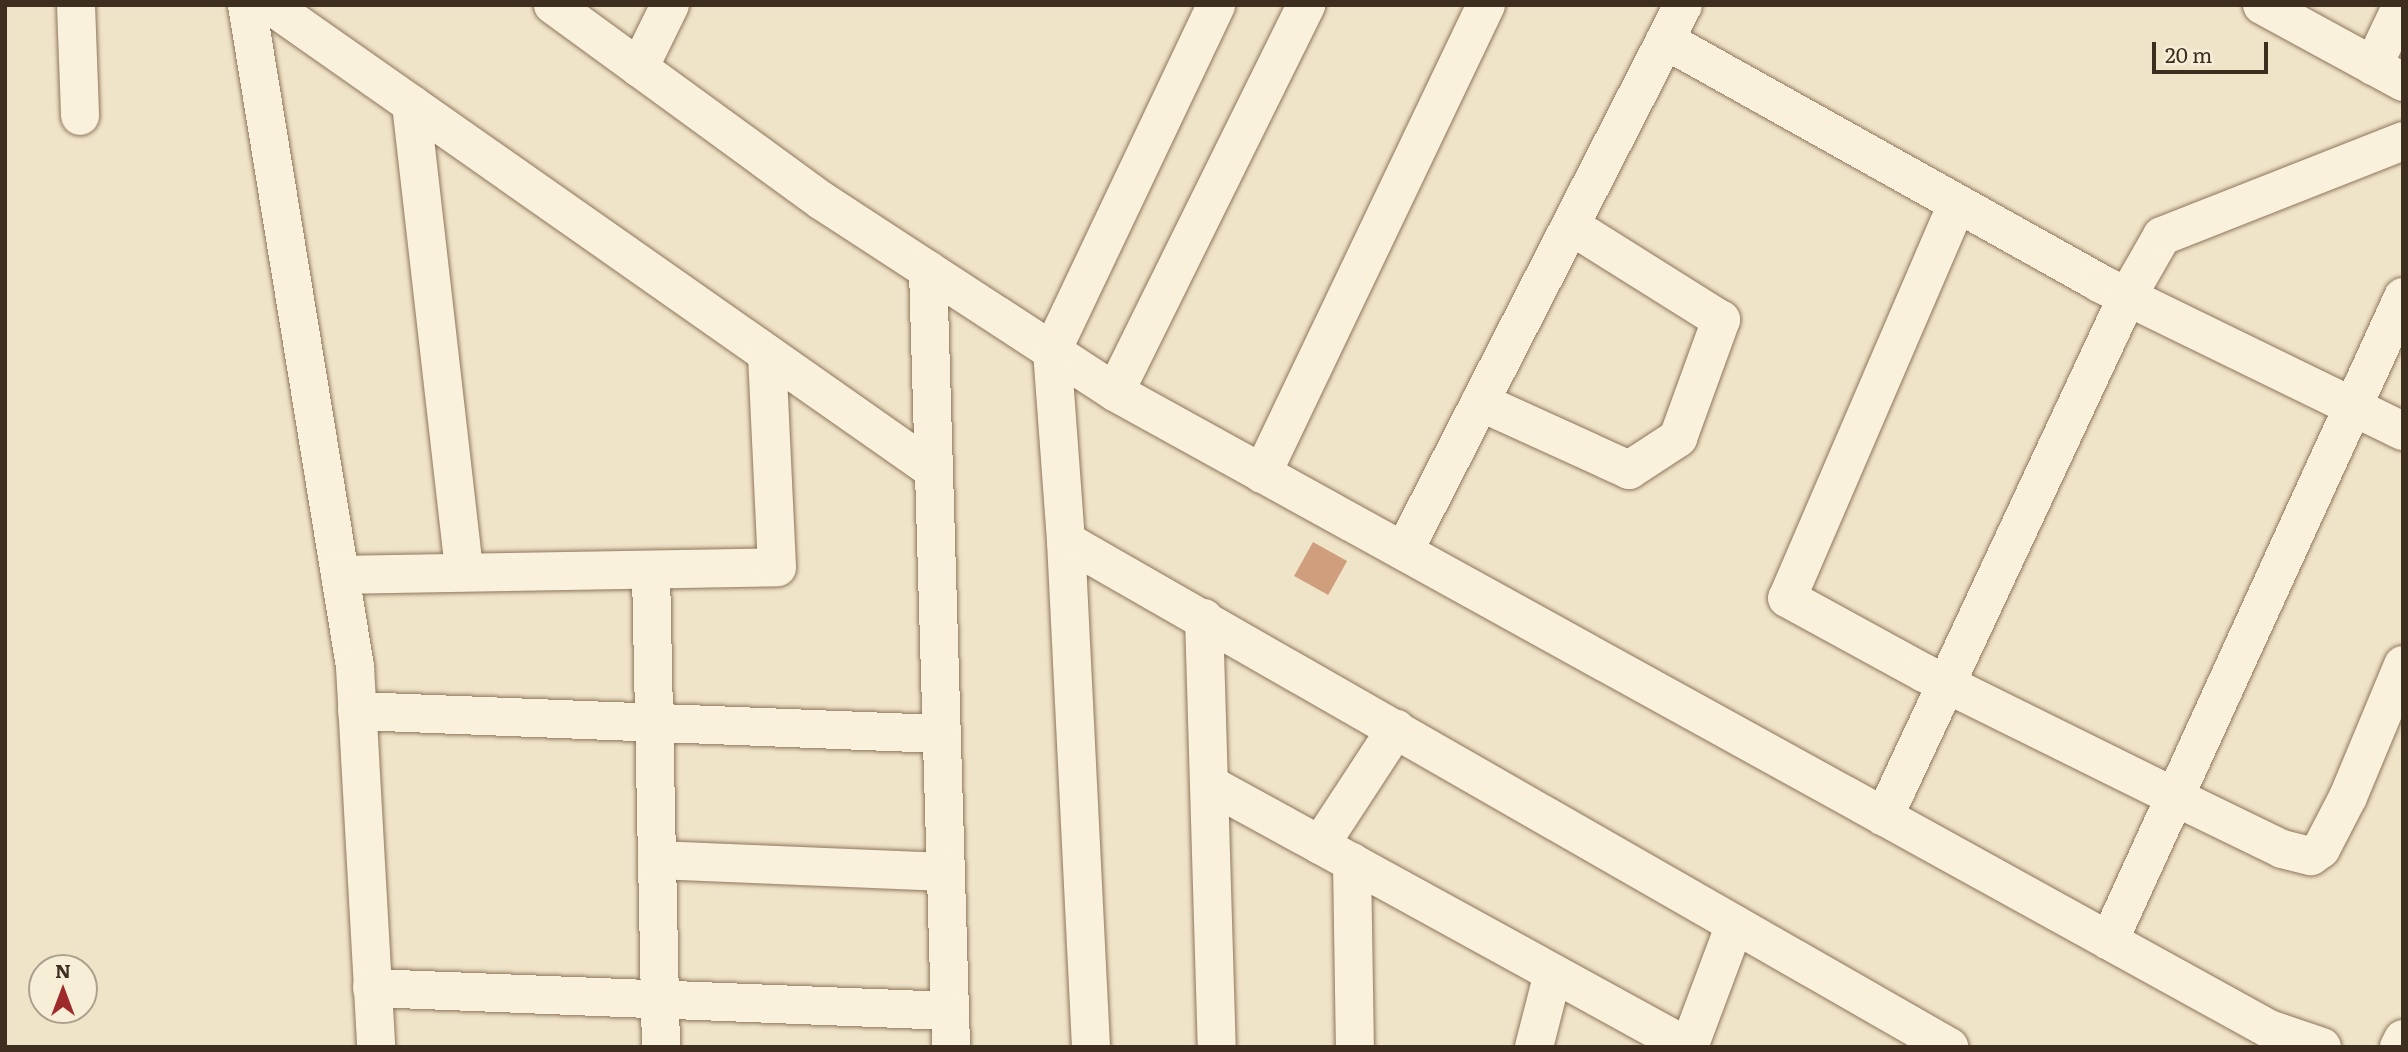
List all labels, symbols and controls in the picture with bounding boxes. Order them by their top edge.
scale bar [2156,28,2272,72]
text: 20 m [2165,38,2212,69]
north arrow [28,954,98,1024]
text: N [55,956,71,984]

